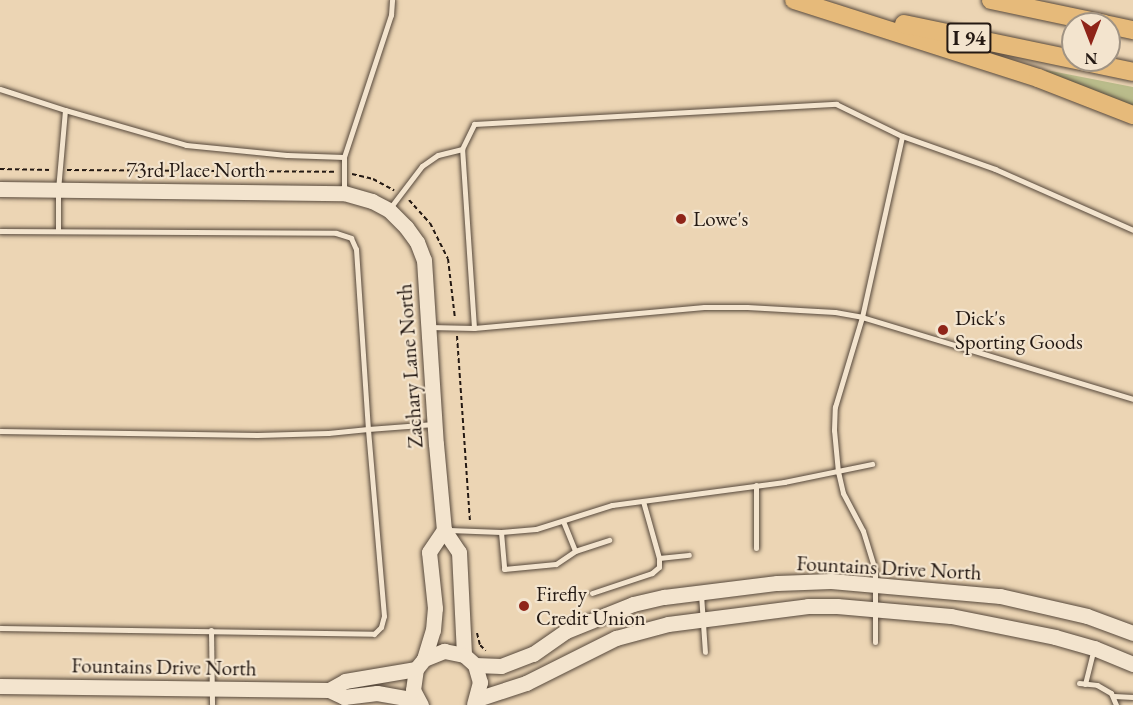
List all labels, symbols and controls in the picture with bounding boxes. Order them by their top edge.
north arrow [1061,12,1121,72]
road number: I 94 [945,21,993,55]
text: N [1085,48,1097,69]
street label: 73rd Place North [127,157,265,183]
place label: Lowe's [693,206,748,232]
marker: Lowe's [674,212,688,226]
street label: Zachary Lane North [392,283,428,449]
place label: Dick's Sporting Goods [955,305,1083,355]
marker: Dick's Sporting Goods [936,323,950,337]
street label: Fountains Drive North [796,551,982,585]
place label: Firefly Credit Union [536,581,646,631]
marker: Firefly Credit Union [517,599,531,613]
street label: Fountains Drive North [71,653,257,681]

